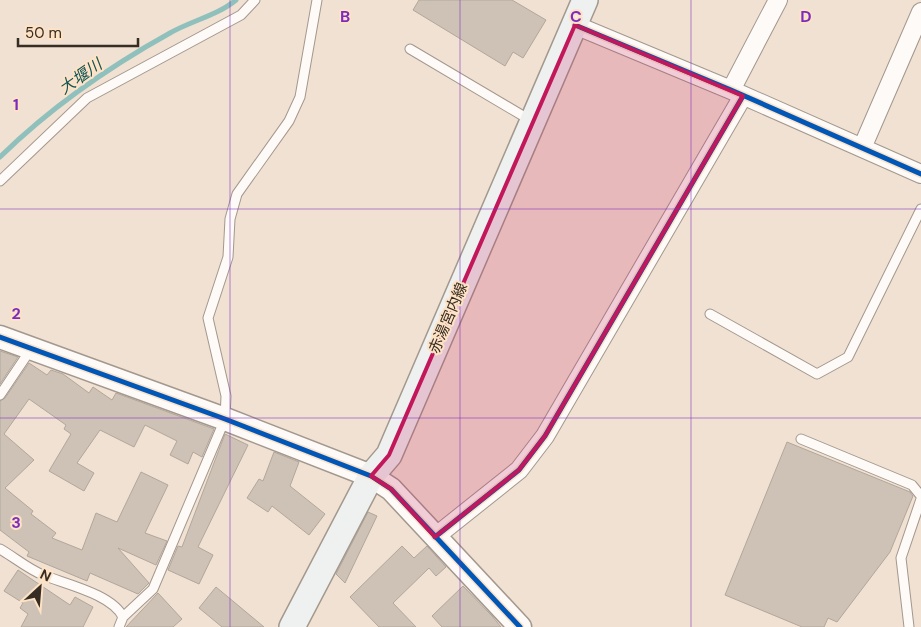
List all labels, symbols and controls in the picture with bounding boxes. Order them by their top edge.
text: B [340,6,350,27]
text: C [570,6,582,27]
text: D [800,6,812,27]
scale bar [18,15,138,47]
text: 50 m [25,23,62,43]
water label: 大堰川 [55,53,108,99]
text: 1 [13,94,19,115]
street label: 赤湯宮内線 [424,280,472,356]
text: 2 [11,303,21,324]
text: 3 [11,512,21,533]
north arrow [15,562,65,612]
text: N [37,565,54,586]

